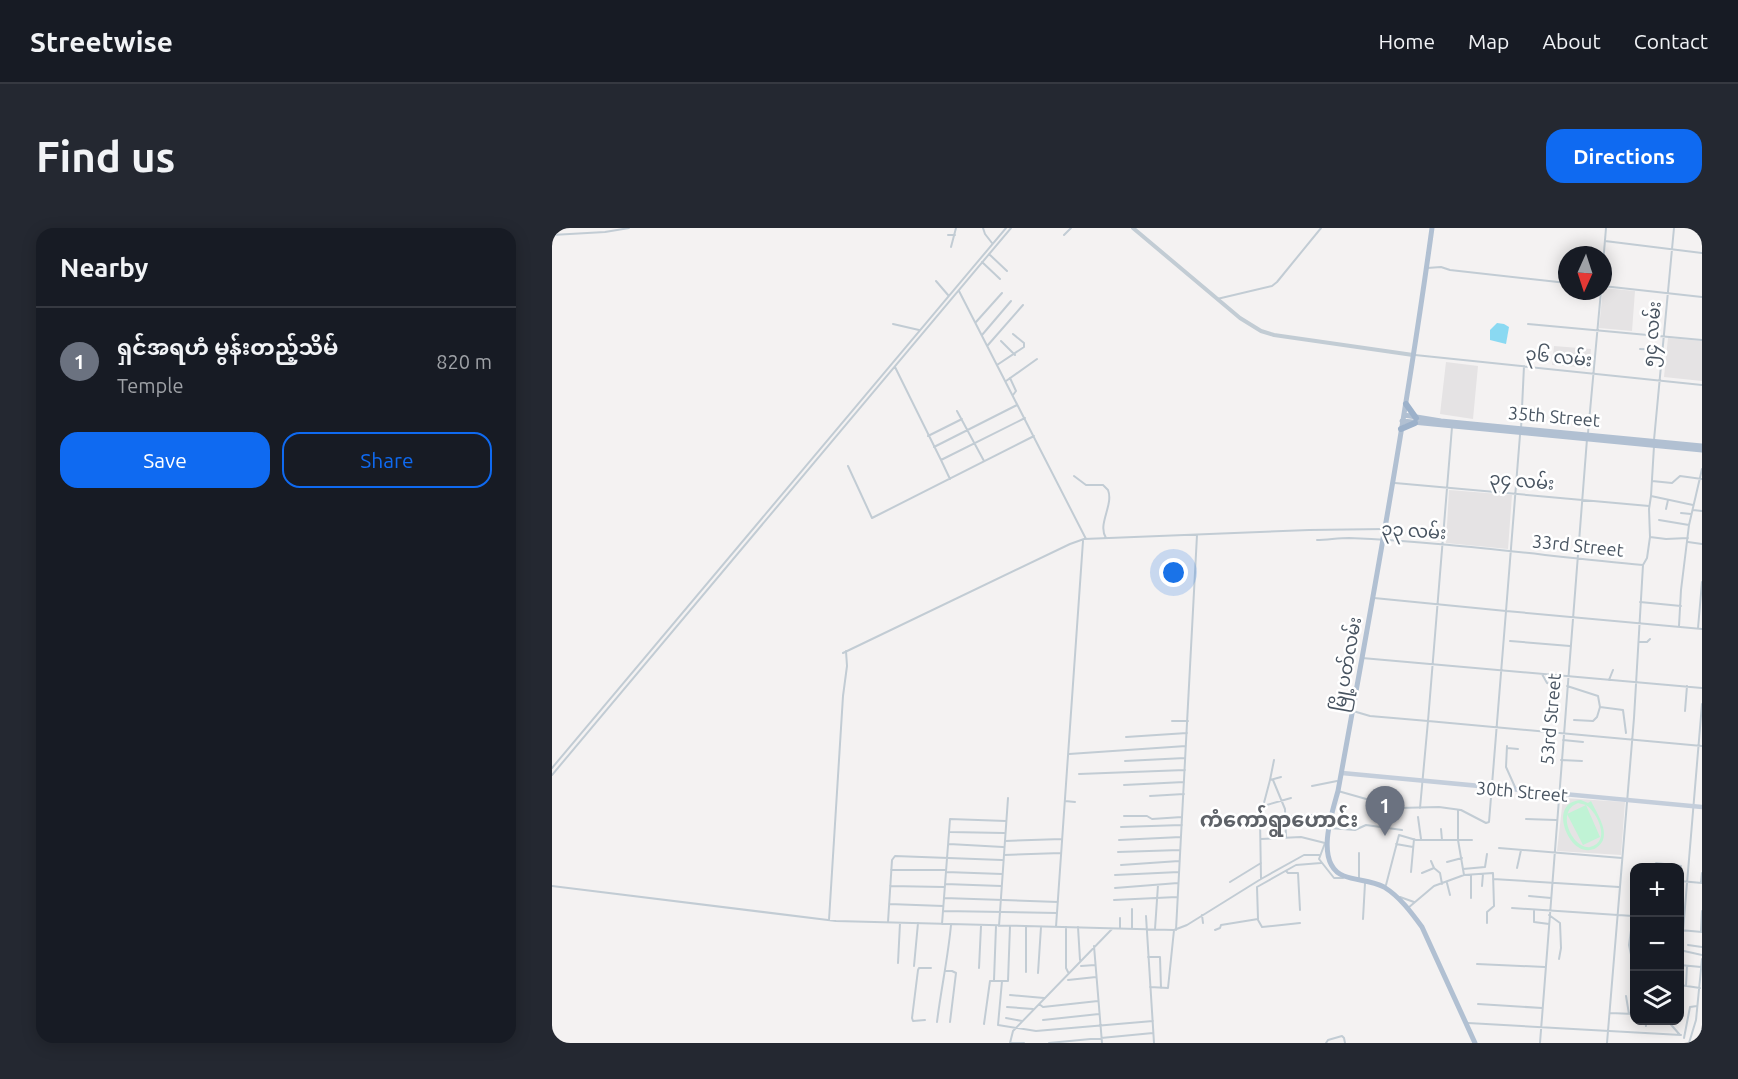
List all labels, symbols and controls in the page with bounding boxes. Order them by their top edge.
text: Streetwise [30,26,173,57]
text: Home [1378,29,1435,53]
text: Map [1468,29,1509,53]
text: About [1542,29,1601,53]
text: Contact [1634,29,1708,53]
button: Directions [1546,129,1702,183]
text: Find us [36,133,175,180]
north arrow [1558,246,1612,300]
text: Nearby [60,253,148,282]
street label: ၅၄ လမ်း [1636,300,1670,368]
text: ရှင်အရဟံ မွန်းတည့်သိမ် [117,334,338,359]
street label: ၃၆ လမ်း [1524,341,1594,375]
text: 1 [74,350,85,373]
text: 820 m [436,350,492,373]
text: Temple [117,374,183,397]
street label: 35th Street [1507,402,1601,430]
button: Save [60,432,270,488]
button: Share [282,432,492,488]
street label: ၃၄ လမ်း [1488,465,1555,499]
street label: ၃၃ လမ်း [1380,516,1447,548]
street label: 33rd Street [1531,530,1625,560]
your location [1159,558,1188,587]
street label: မြို့ပတ်လမ်း [1325,615,1370,714]
street label: 53rd Street [1536,672,1564,766]
street label: 30th Street [1475,777,1569,805]
pin: 1 [1366,786,1404,836]
district label: ကံကော်ရွာဟောင်း [1200,804,1358,837]
map controls [1630,863,1684,1025]
button: + [1630,863,1684,917]
button: − [1630,917,1684,971]
button: layers [1630,971,1684,1025]

